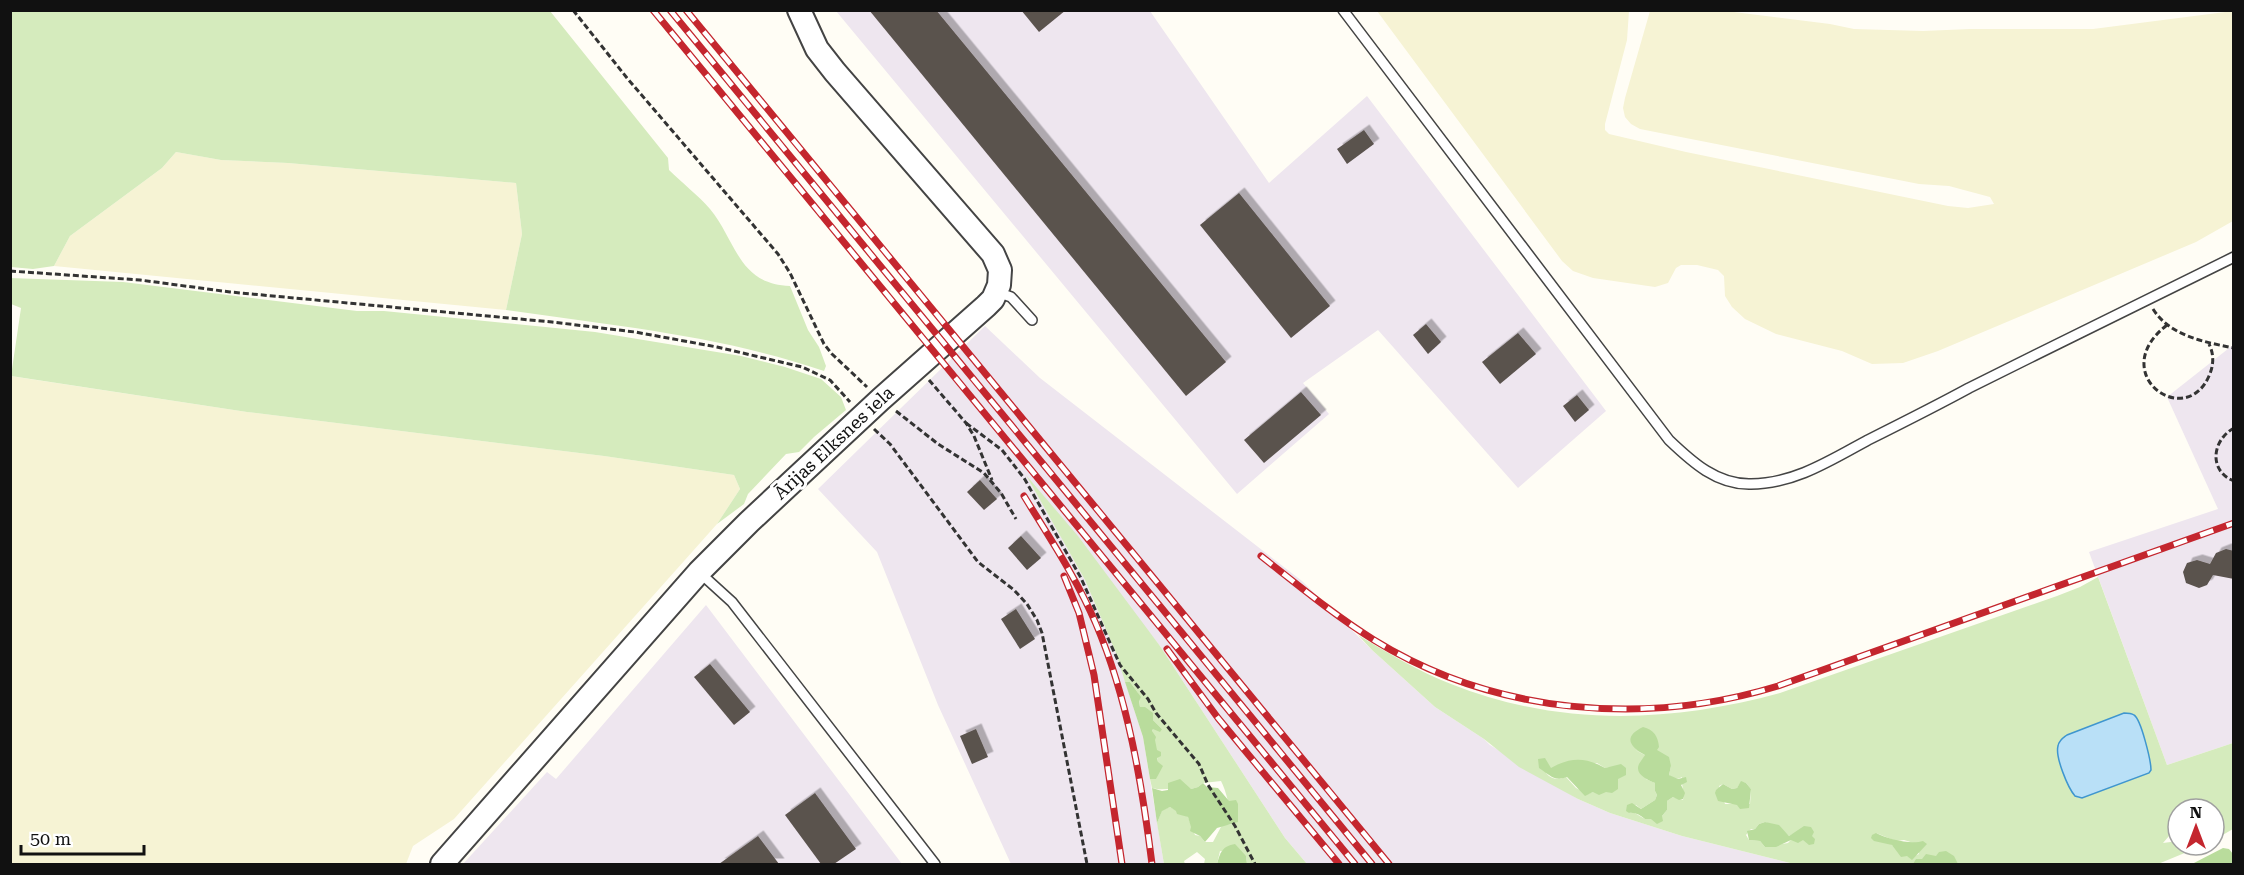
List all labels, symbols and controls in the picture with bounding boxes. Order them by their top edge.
street label: Ārijas Elksnes iela [769,382,898,504]
north arrow [2166,797,2226,857]
text: N [2190,803,2202,822]
scale bar [21,818,144,856]
text: 50 m [30,828,71,849]

